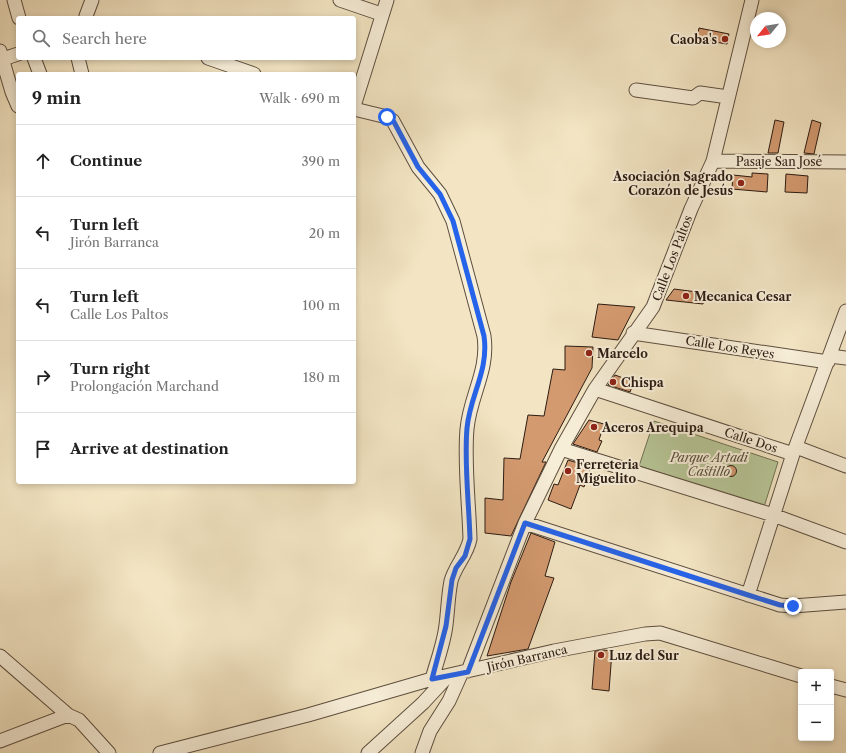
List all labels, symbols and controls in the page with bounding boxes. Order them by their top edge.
north arrow [750,12,786,48]
search box [16,16,356,60]
icon: search [30,27,52,49]
text: Search here [62,29,147,48]
place label: Caoba's [670,32,717,47]
marker: Caoba's [720,34,730,44]
text: 9 min [32,88,81,108]
text: Walk · 690 m [259,90,340,106]
route start [378,108,396,126]
icon: ahead [32,150,54,172]
text: Continue [70,151,142,170]
text: 390 m [301,153,340,169]
street label: Pasaje San José [736,154,823,169]
place label: Asociación Sagrado Corazón de Jesús [612,169,733,198]
marker: Asociación Sagrado Corazón de Jesús [736,178,746,188]
street label: Calle Los Paltos [649,213,695,303]
text: Turn left [70,215,139,234]
icon: left [32,222,54,244]
text: 20 m [309,225,340,241]
text: Jirón Barranca [70,234,159,250]
text: Turn left [70,287,139,306]
place label: Mecanica Cesar [694,289,791,304]
marker: Mecanica Cesar [681,291,691,301]
icon: left [32,294,54,316]
text: 100 m [302,297,340,313]
text: Calle Los Paltos [70,306,168,322]
street label: Calle Los Reyes [684,333,776,361]
place label: Marcelo [597,346,648,361]
marker: Marcelo [584,348,594,358]
text: Turn right [70,359,150,378]
icon: right [32,366,54,388]
text: 180 m [303,369,340,385]
place label: Chispa [621,375,665,390]
marker: Chispa [608,377,618,387]
text: Prolongación Marchand [70,378,219,394]
place label: Aceros Arequipa [601,420,705,435]
marker: Aceros Arequipa [589,422,599,432]
street label: Calle Dos [723,424,779,456]
icon: arrive [32,438,54,460]
text: Arrive at destination [70,439,229,458]
park label: Parque Artadi Castillo [669,450,749,479]
place label: Ferreteria Miguelito [576,457,640,486]
marker: Ferreteria Miguelito [563,466,573,476]
route end [784,597,802,615]
street label: Jirón Barranca [483,641,569,675]
place label: Luz del Sur [609,648,679,663]
marker: Luz del Sur [596,650,606,660]
map controls [798,669,834,741]
button: + [798,669,834,705]
button: − [798,705,834,741]

